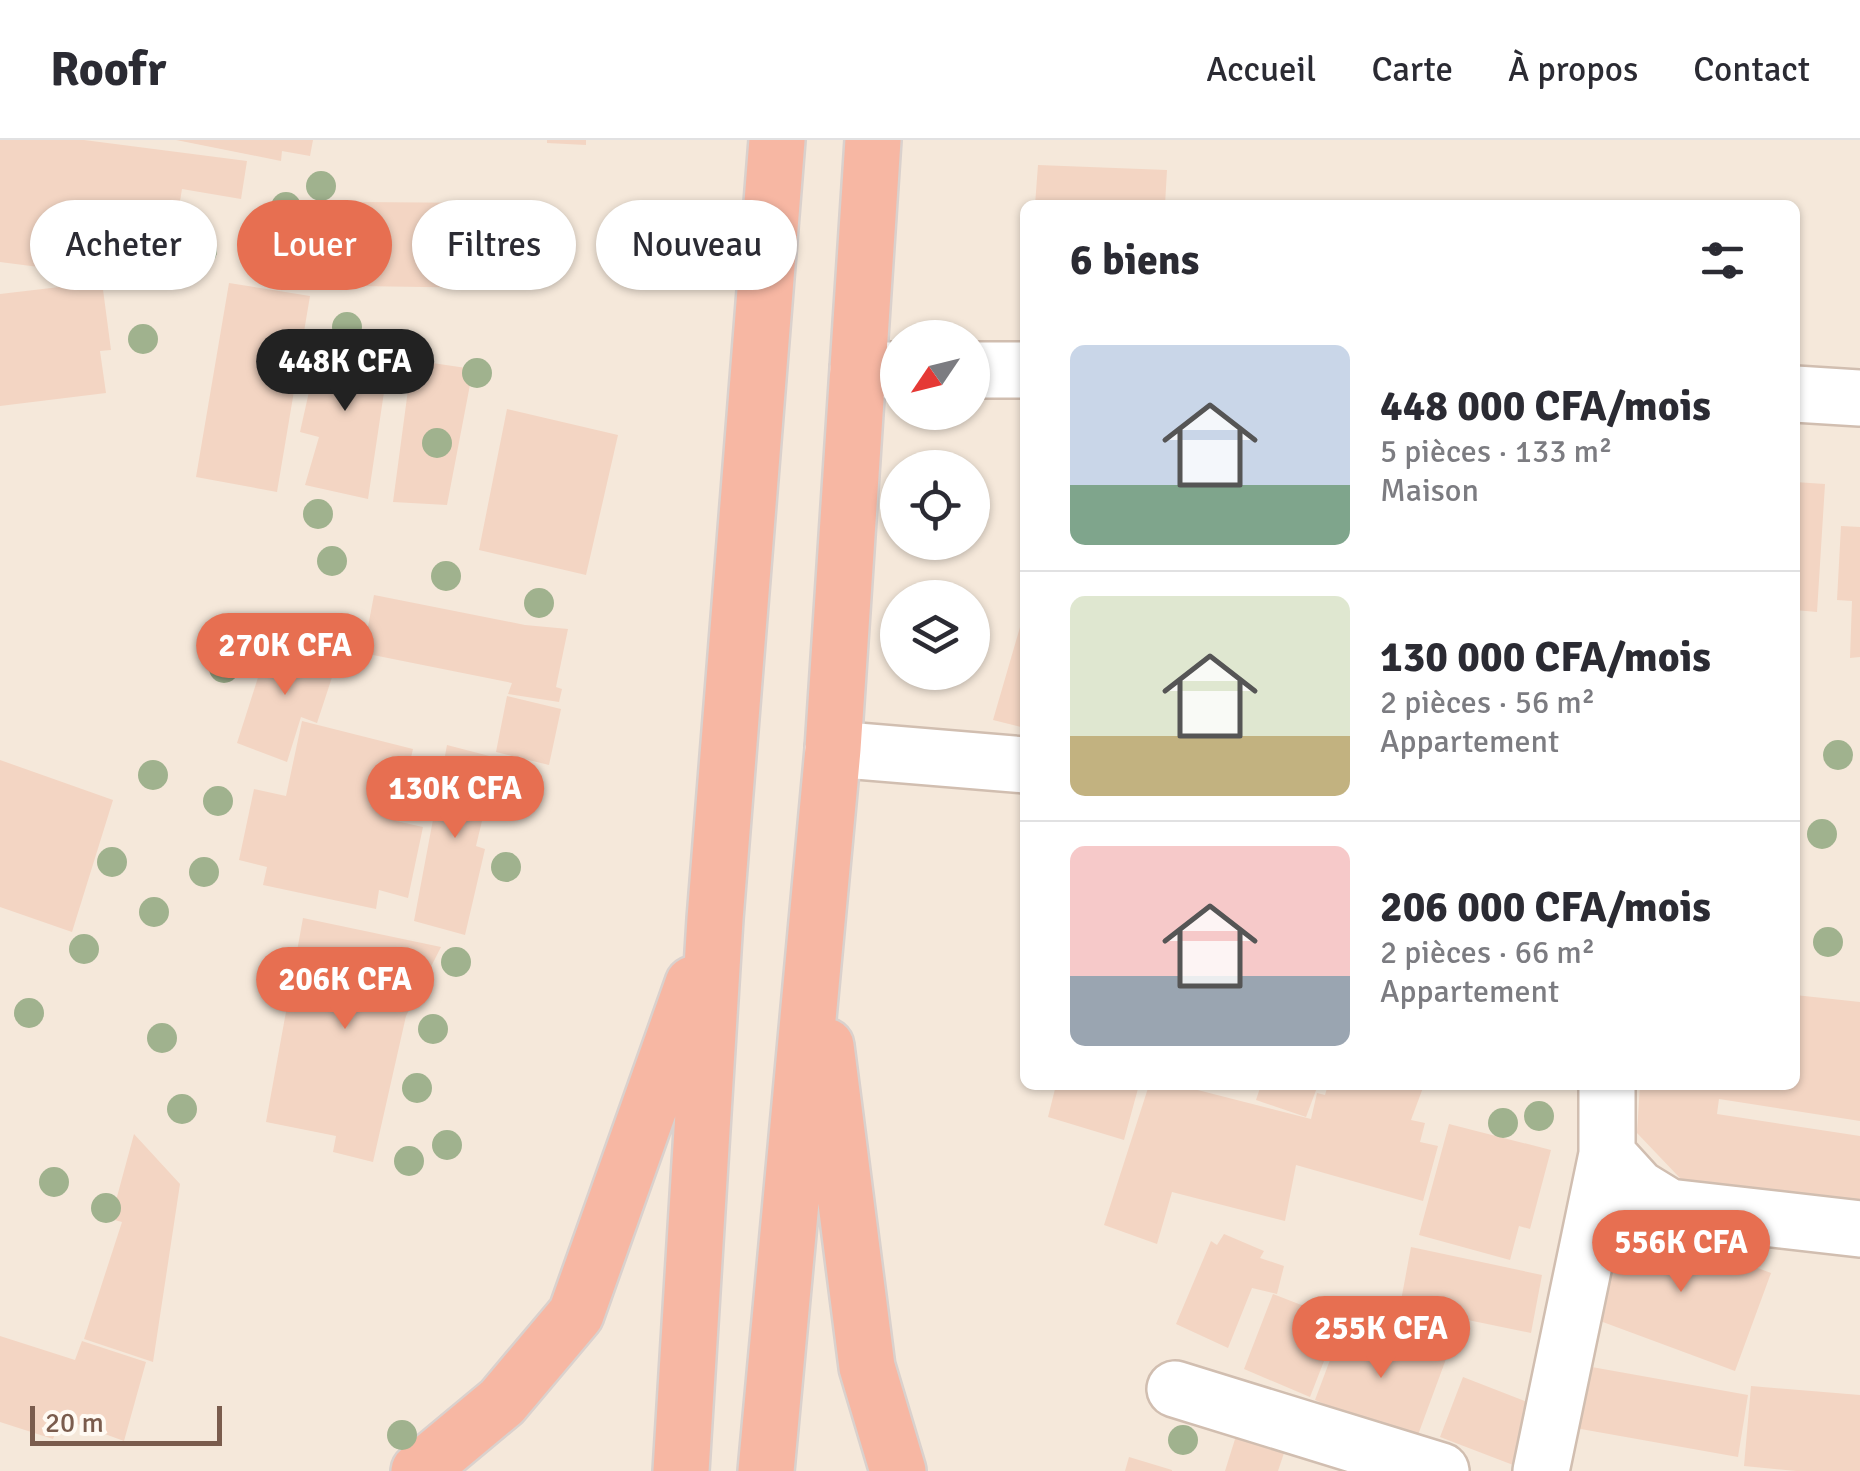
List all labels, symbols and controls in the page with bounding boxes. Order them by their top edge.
text: Roofr [50,40,166,99]
text: Accueil [1206,48,1316,91]
text: Carte [1371,48,1453,91]
text: À propos [1508,48,1638,91]
text: Contact [1693,48,1810,91]
chip: Acheter [30,200,217,290]
chip: Louer [237,200,392,290]
chip: Filtres [412,200,576,290]
chip: Nouveau [596,200,797,290]
icon: filters [1695,233,1750,288]
text: 6 biens [1070,235,1199,286]
north arrow [880,320,990,430]
map controls [880,320,990,690]
pin: 448K CFA [242,329,448,414]
text: 448K CFA [278,342,412,381]
text: 448 000 CFA/mois [1380,381,1711,432]
icon: home [1150,385,1270,505]
text: 5 pièces · 133 m² [1380,432,1613,471]
button: locate [880,450,990,560]
text: Maison [1380,471,1479,510]
button: layers [880,580,990,690]
pin: 270K CFA [182,613,388,698]
text: 270K CFA [218,626,352,665]
text: 130 000 CFA/mois [1380,632,1711,683]
icon: home [1150,636,1270,756]
text: 2 pièces · 56 m² [1380,683,1595,722]
text: Appartement [1380,722,1559,761]
pin: 130K CFA [352,756,558,841]
text: 130K CFA [388,769,522,808]
text: 206 000 CFA/mois [1380,882,1711,933]
icon: home [1150,886,1270,1006]
text: 2 pièces · 66 m² [1380,933,1595,972]
pin: 206K CFA [242,947,448,1032]
text: 206K CFA [278,960,412,999]
text: Appartement [1380,972,1559,1011]
pin: 556K CFA [1578,1210,1784,1295]
text: 556K CFA [1614,1223,1748,1262]
pin: 255K CFA [1278,1296,1484,1381]
text: 255K CFA [1314,1309,1448,1348]
scale bar [30,1401,222,1446]
text: 20 m [45,1406,104,1440]

